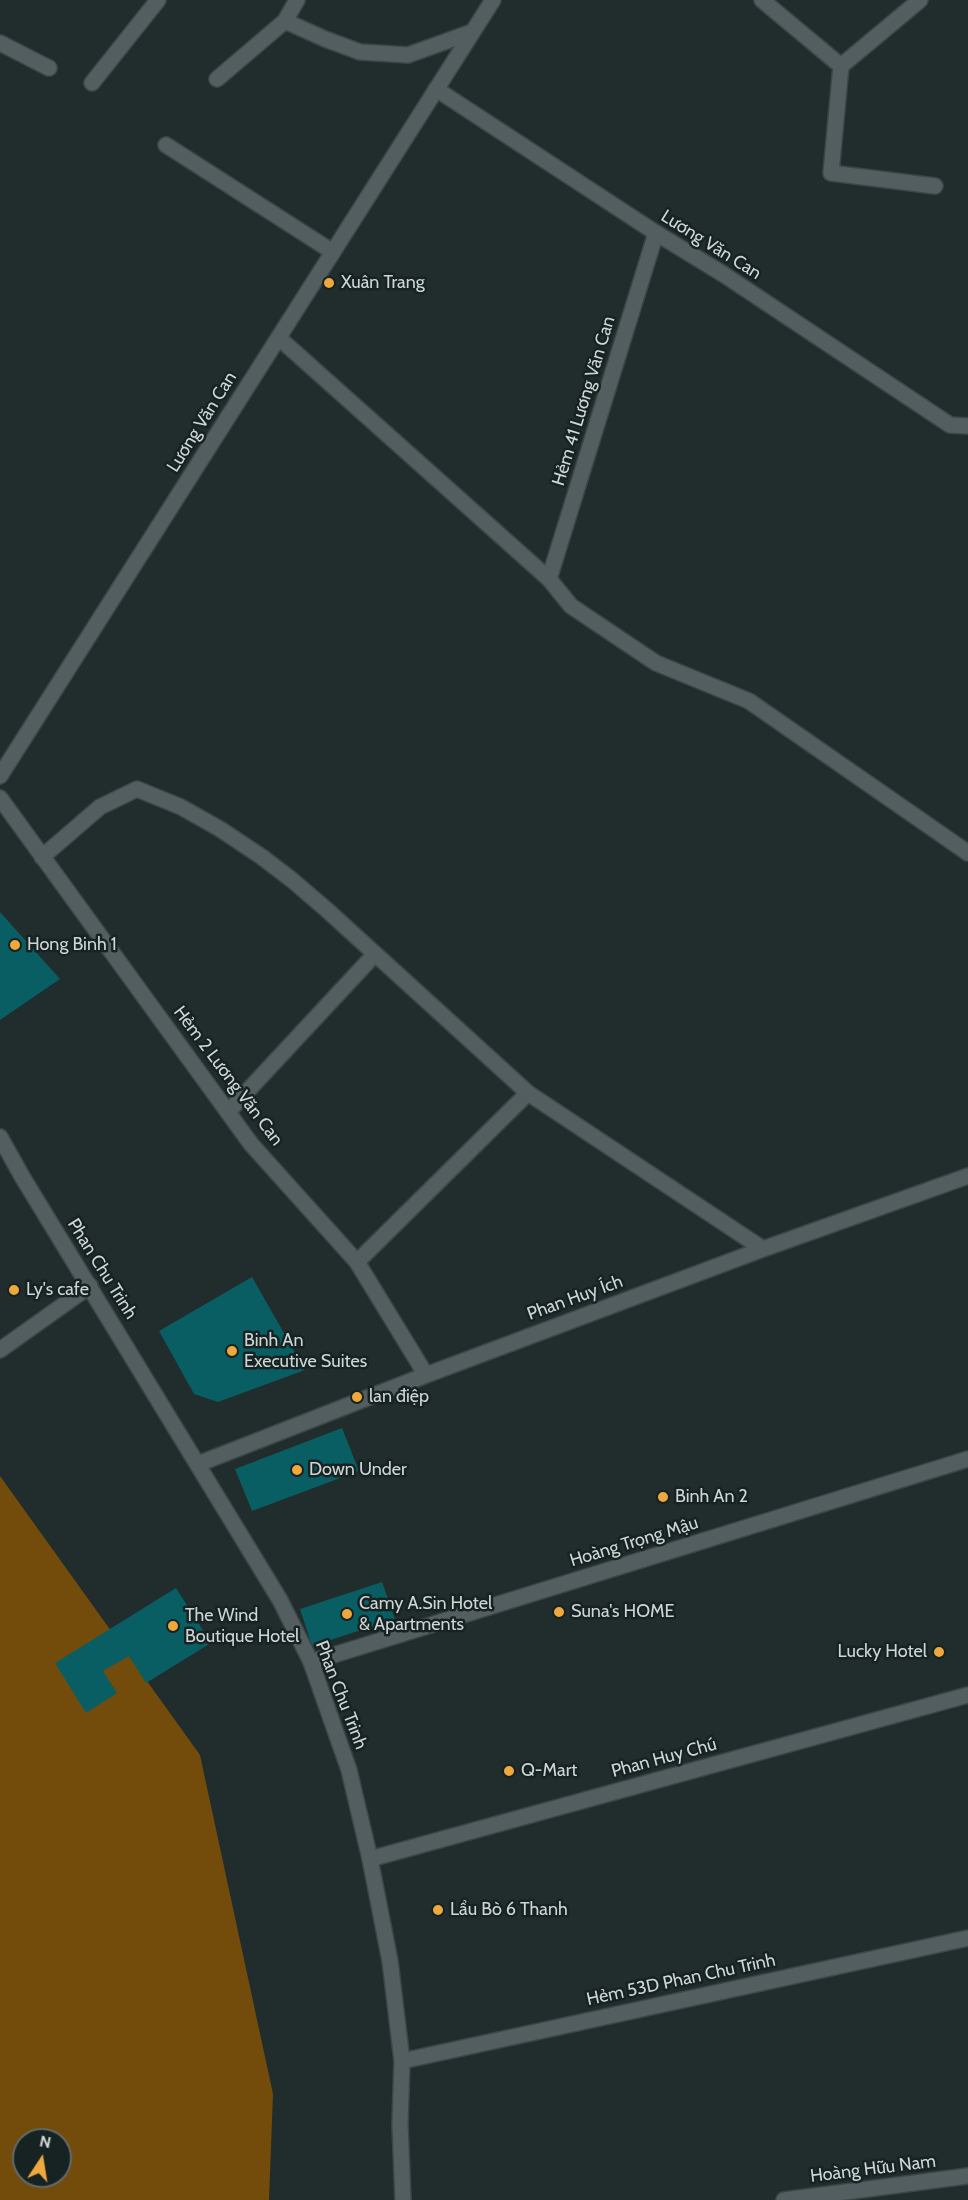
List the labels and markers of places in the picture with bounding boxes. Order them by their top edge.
place label: Xuân Trang [341,272,425,294]
marker: Xuân Trang [322,276,336,290]
place label: Hong Binh 1 [27,934,117,956]
marker: Hong Binh 1 [8,938,22,952]
place label: Ly's cafe [26,1279,89,1301]
marker: Ly's cafe [7,1283,21,1297]
place label: Binh An Executive Suites [244,1330,367,1372]
marker: Binh An Executive Suites [225,1344,239,1358]
place label: lan điệp [369,1386,429,1408]
marker: lan điệp [350,1390,364,1404]
place label: Down Under [309,1459,407,1481]
marker: Down Under [290,1463,304,1477]
place label: Binh An 2 [675,1486,748,1508]
marker: Binh An 2 [656,1490,670,1504]
place label: Camy A.Sin Hotel & Apartments [359,1593,492,1636]
place label: Suna's HOME [571,1601,674,1623]
place label: The Wind Boutique Hotel [185,1605,299,1648]
marker: Suna's HOME [552,1605,566,1619]
marker: Camy A.Sin Hotel & Apartments [340,1607,354,1621]
marker: The Wind Boutique Hotel [166,1619,180,1633]
place label: Lucky Hotel [838,1641,927,1663]
marker: Lucky Hotel [932,1645,946,1659]
place label: Q-Mart [521,1760,577,1782]
marker: Q-Mart [502,1764,516,1778]
place label: Lẩu Bò 6 Thanh [450,1899,568,1921]
marker: Lẩu Bò 6 Thanh [431,1903,445,1917]

